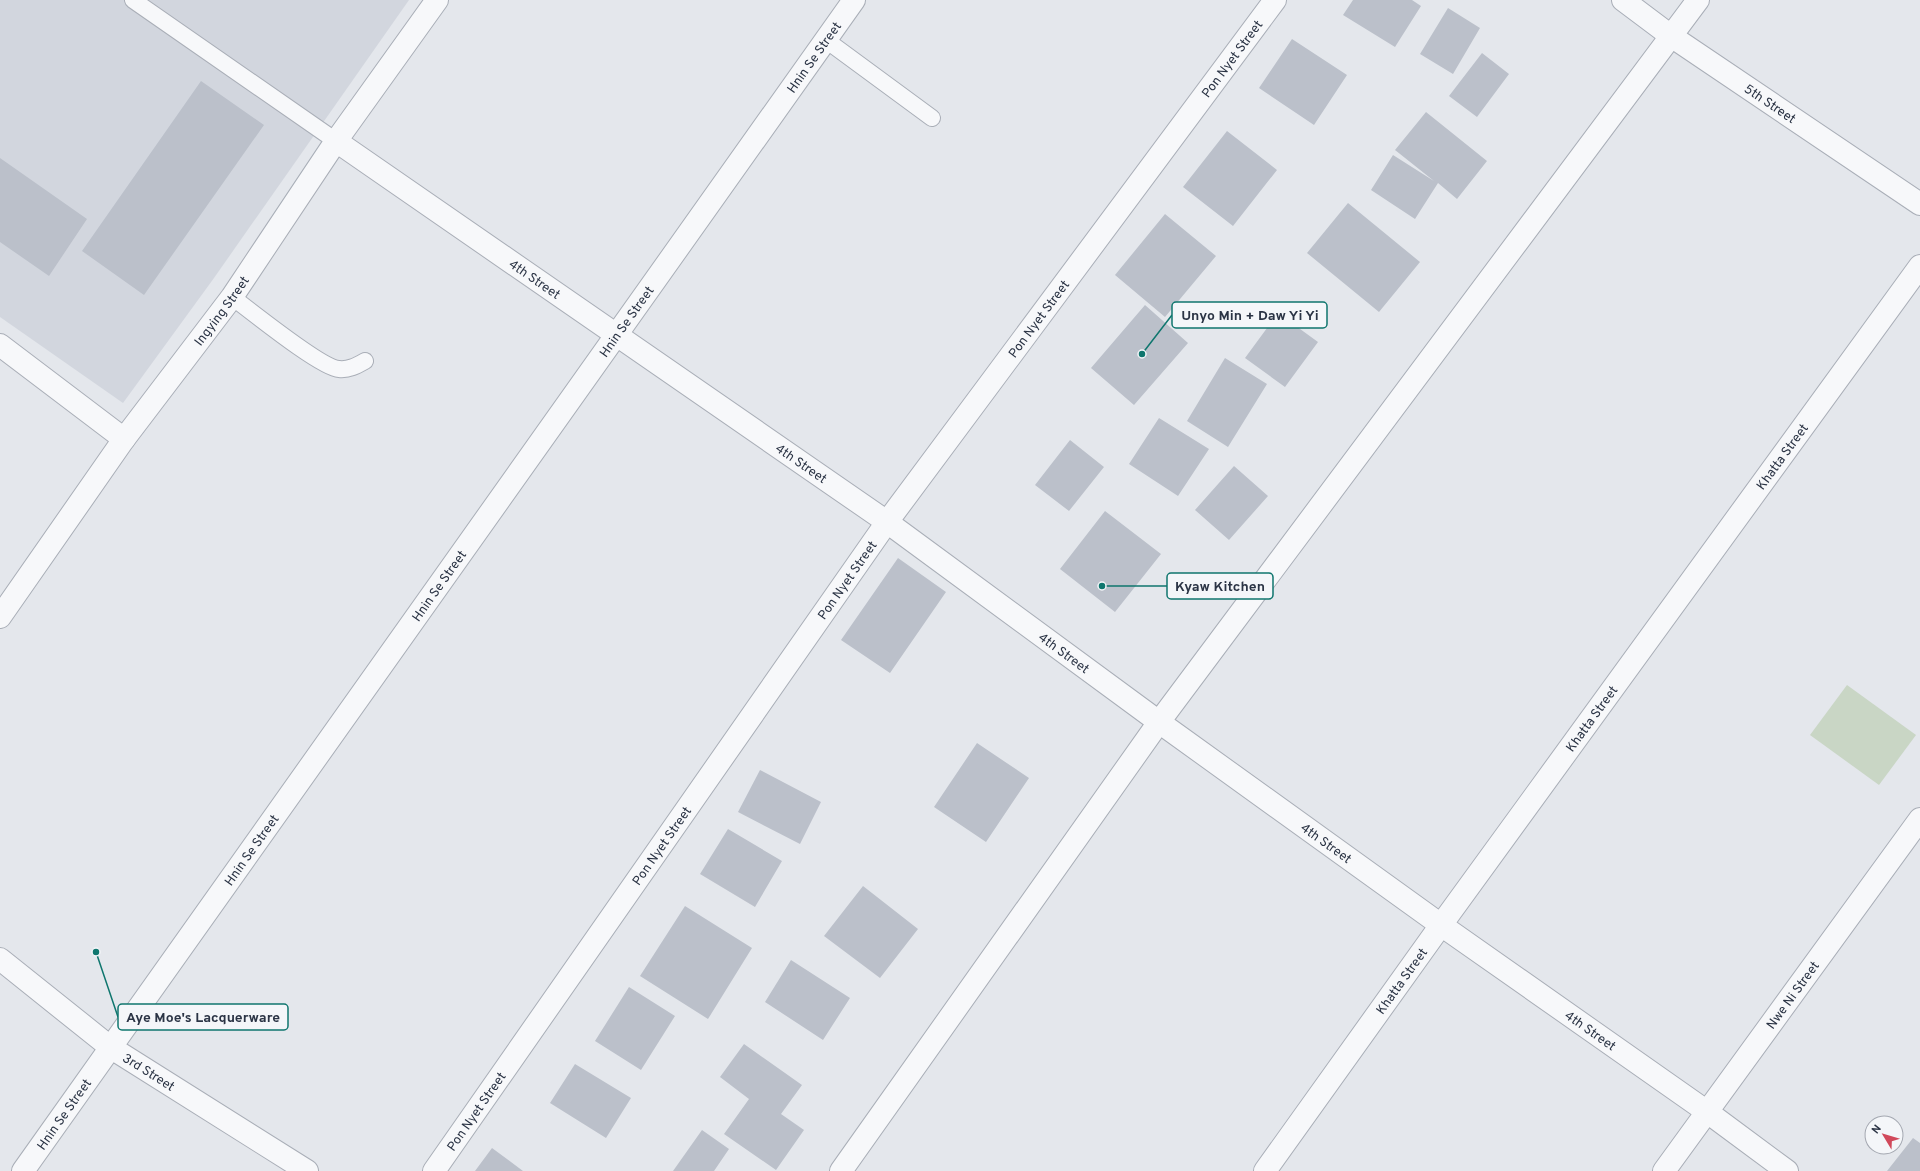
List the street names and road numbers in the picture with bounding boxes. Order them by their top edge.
street label: Pon Nyet Street [1199,18,1267,102]
street label: Hnin Se Street [784,19,846,97]
street label: 5th Street [1740,82,1798,128]
street label: 4th Street [505,257,563,304]
street label: Ingying Street [192,274,254,350]
street label: Pon Nyet Street [1006,278,1074,362]
street label: Hnin Se Street [597,284,658,361]
street label: Khatta Street [1754,421,1813,494]
street label: 4th Street [772,441,829,488]
street label: Pon Nyet Street [815,538,881,623]
street label: Hnin Se Street [409,548,471,625]
street label: 4th Street [1035,630,1092,678]
street label: Khatta Street [1563,683,1622,756]
street label: Pon Nyet Street [630,804,696,889]
street label: Hnin Se Street [222,812,283,890]
street label: 4th Street [1297,821,1354,868]
street label: Khatta Street [1374,945,1432,1018]
street label: Nwe Ni Street [1764,959,1824,1033]
street label: 4th Street [1561,1008,1618,1055]
street label: 3rd Street [119,1051,177,1096]
street label: Pon Nyet Street [444,1070,511,1155]
street label: Hnin Se Street [34,1076,96,1154]

